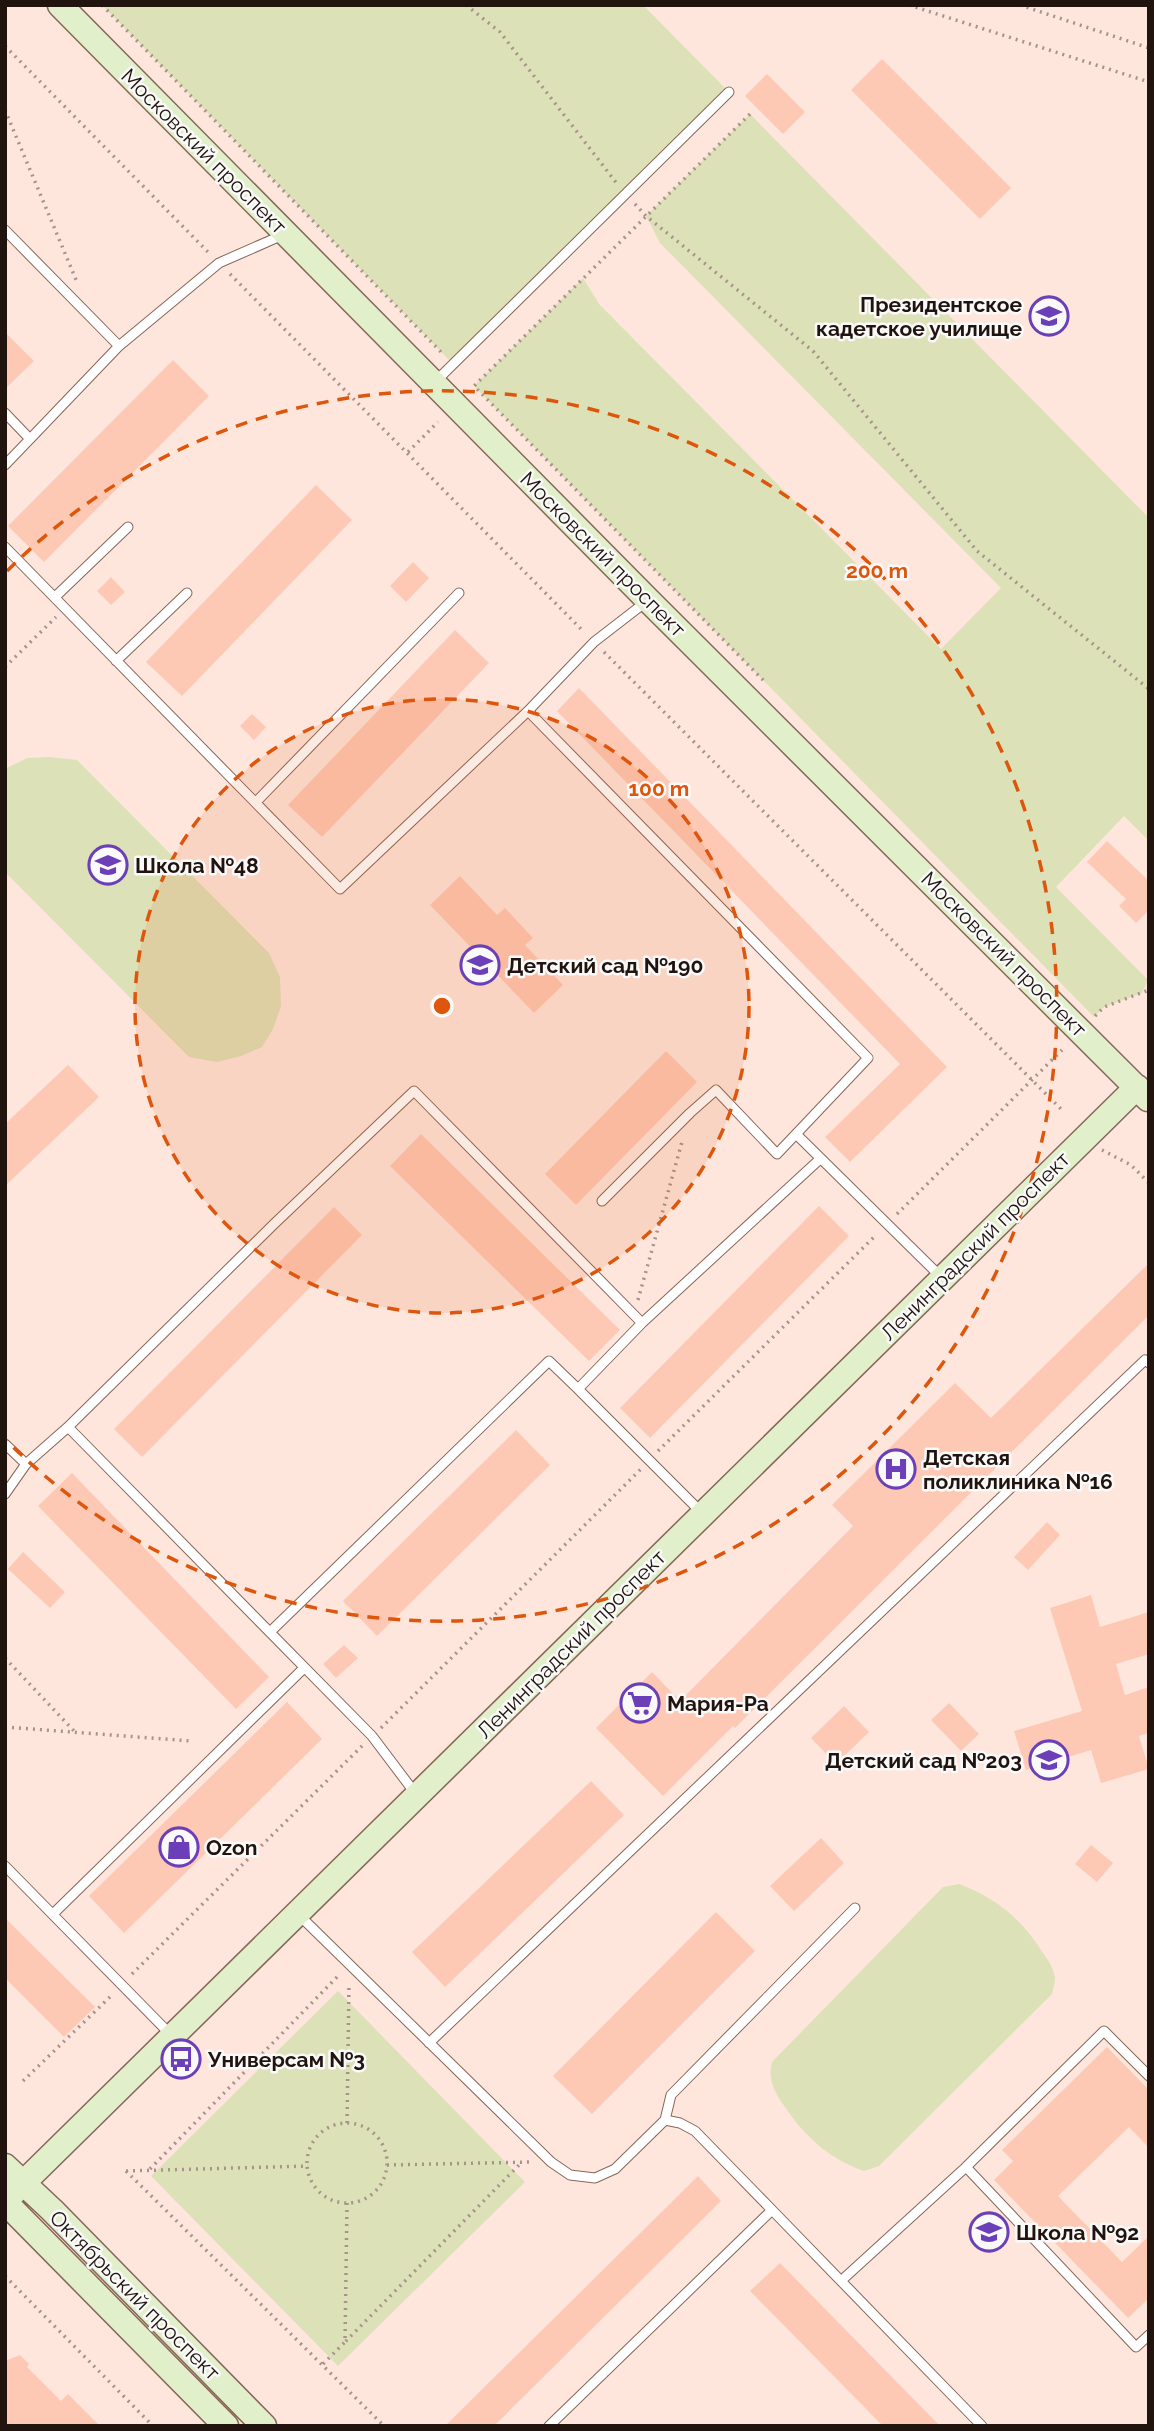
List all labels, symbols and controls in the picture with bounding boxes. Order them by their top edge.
street label: Московский проспект [116,63,292,239]
place label: Президентское кадетское училище [816,292,1022,341]
school or university icon: Президентское кадетское училище [1028,295,1070,337]
street label: Московский проспект [515,466,691,642]
text: 200 m [846,558,908,583]
text: 100 m [629,776,689,801]
school or university icon: Школа №48 [87,844,129,886]
place label: Школа №48 [135,853,259,878]
street label: Московский проспект [916,866,1092,1042]
school or university icon: Детский сад №190 [459,944,501,986]
place label: Детский сад №190 [507,953,703,978]
centre of rings [430,994,454,1018]
street label: Ленинградский проспект [875,1146,1075,1346]
place label: Детская поликлиника №16 [923,1445,1113,1494]
hospital icon: Детская поликлиника №16 [875,1448,917,1490]
street label: Ленинградский проспект [471,1544,671,1744]
supermarket icon: Мария-Ра [619,1682,661,1724]
place label: Мария-Ра [667,1691,769,1716]
school or university icon: Детский сад №203 [1028,1739,1070,1781]
place label: Детский сад №203 [825,1748,1022,1773]
shop icon: Ozon [158,1826,200,1868]
place label: Ozon [206,1835,257,1860]
bus stop icon: Универсам №3 [160,2038,202,2080]
place label: Универсам №3 [207,2047,365,2072]
street label: Октябрьский проспект [45,2205,225,2385]
school or university icon: Школа №92 [968,2211,1010,2253]
place label: Школа №92 [1016,2220,1139,2245]

